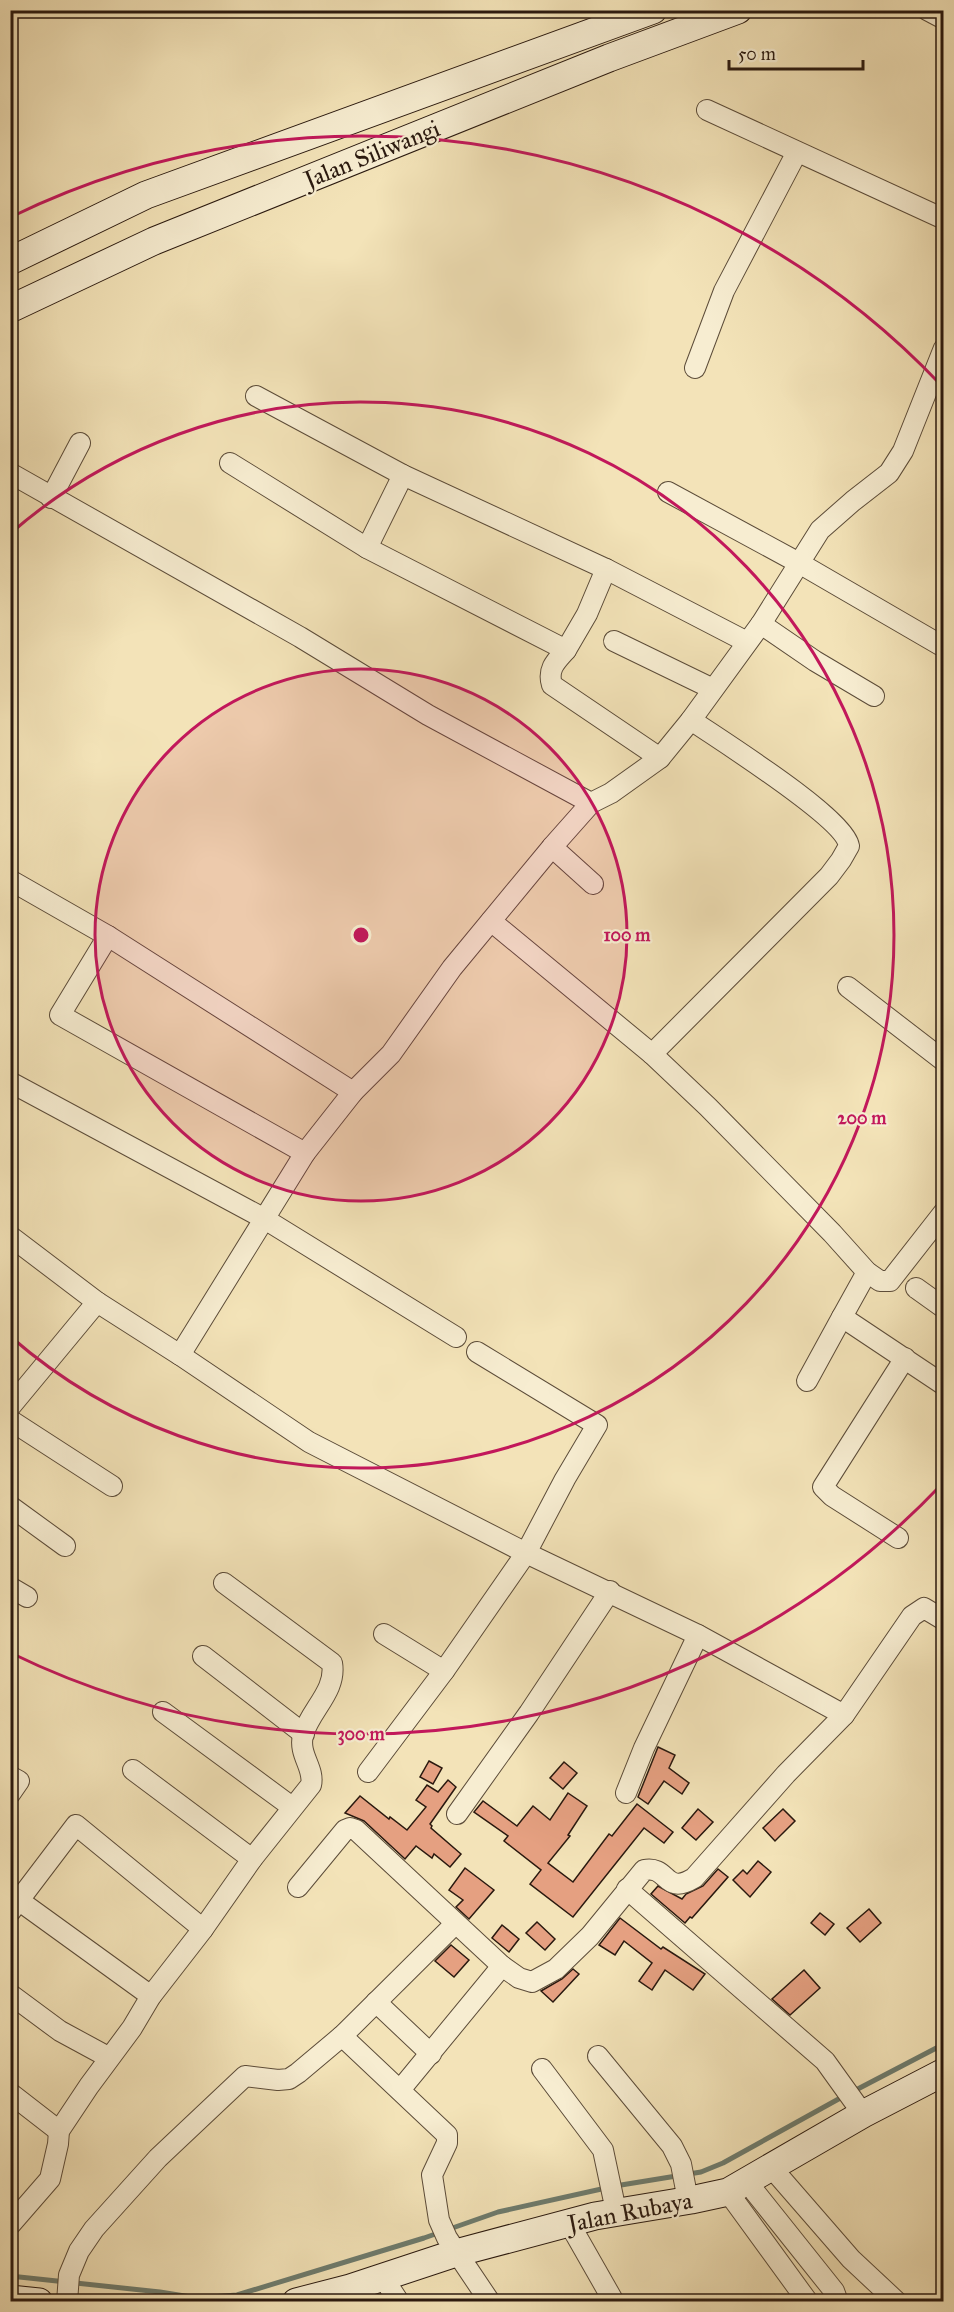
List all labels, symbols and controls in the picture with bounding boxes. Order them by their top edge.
scale bar [729,33,862,71]
text: 50 m [738,43,776,65]
street label: Jalan Siliwangi [297,113,445,196]
text: 100 m [604,924,651,946]
centre of rings [351,925,371,945]
text: 200 m [838,1107,887,1129]
text: 300 m [337,1723,385,1746]
street label: Jalan Rubaya [562,2185,696,2239]

